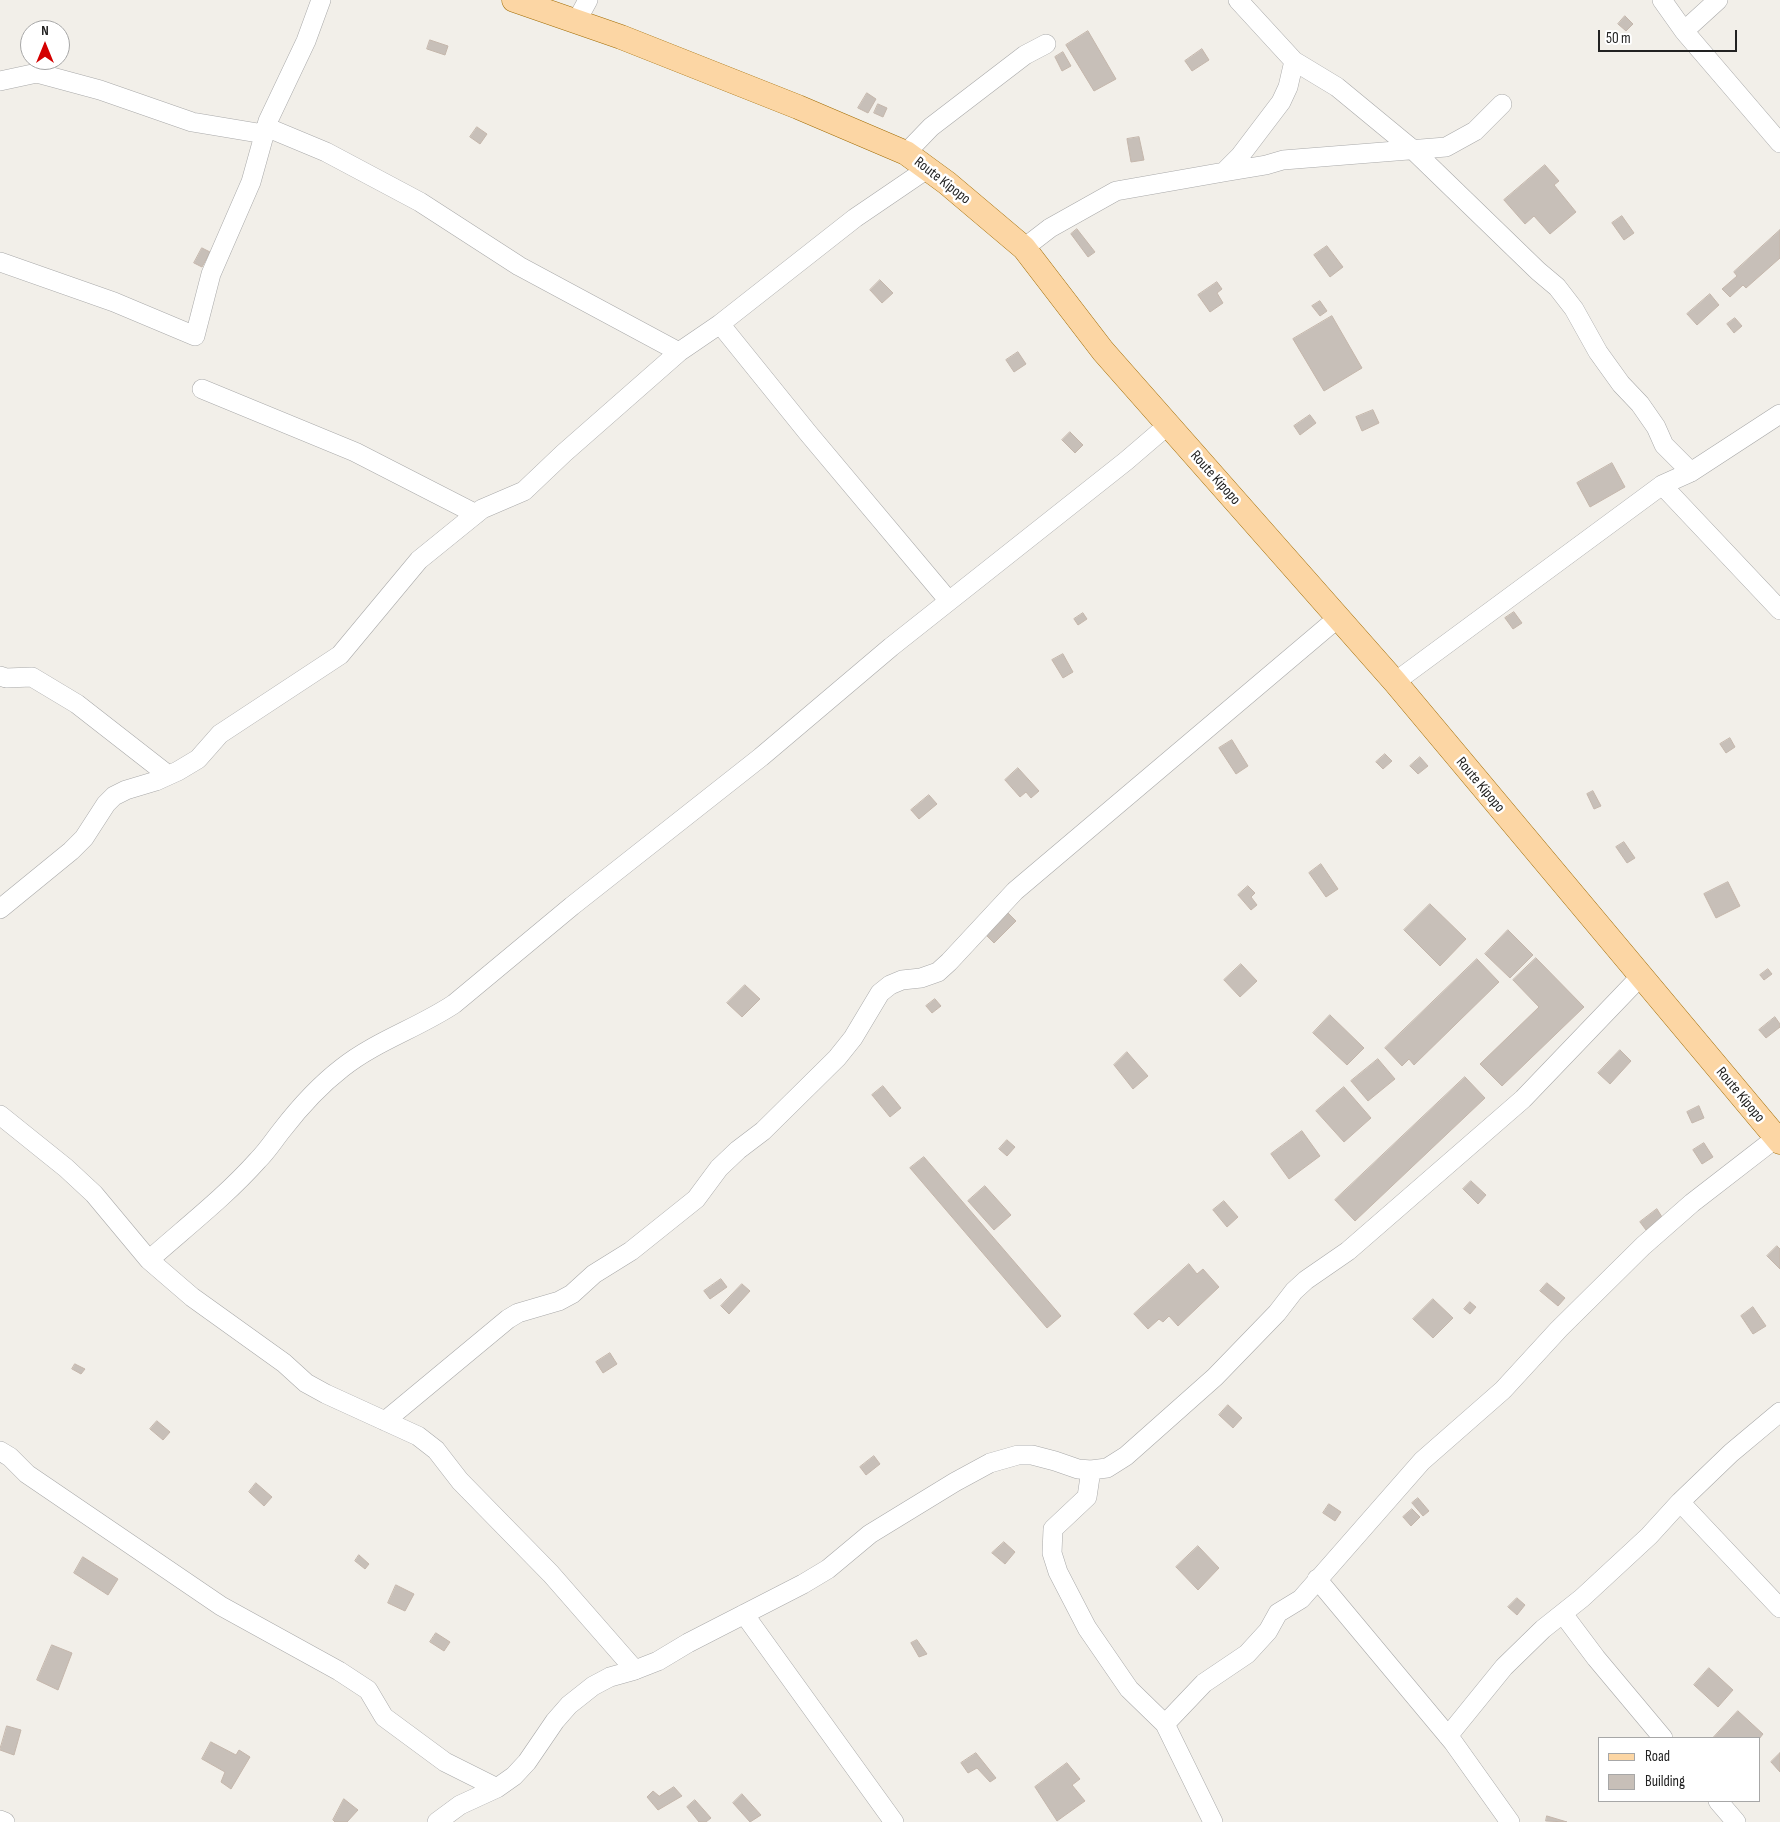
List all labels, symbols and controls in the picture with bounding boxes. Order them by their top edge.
north arrow [20,20,70,70]
scale bar [1600,20,1739,52]
text: N [41,22,49,39]
text: 50 m [1606,29,1631,48]
street label: Route Kipopo [910,153,974,209]
street label: Route Kipopo [1186,447,1244,509]
street label: Route Kipopo [1452,754,1508,816]
street label: Route Kipopo [1712,1064,1768,1126]
legend [1598,1737,1760,1802]
text: Road [1645,1747,1670,1766]
text: Building [1645,1772,1685,1791]

